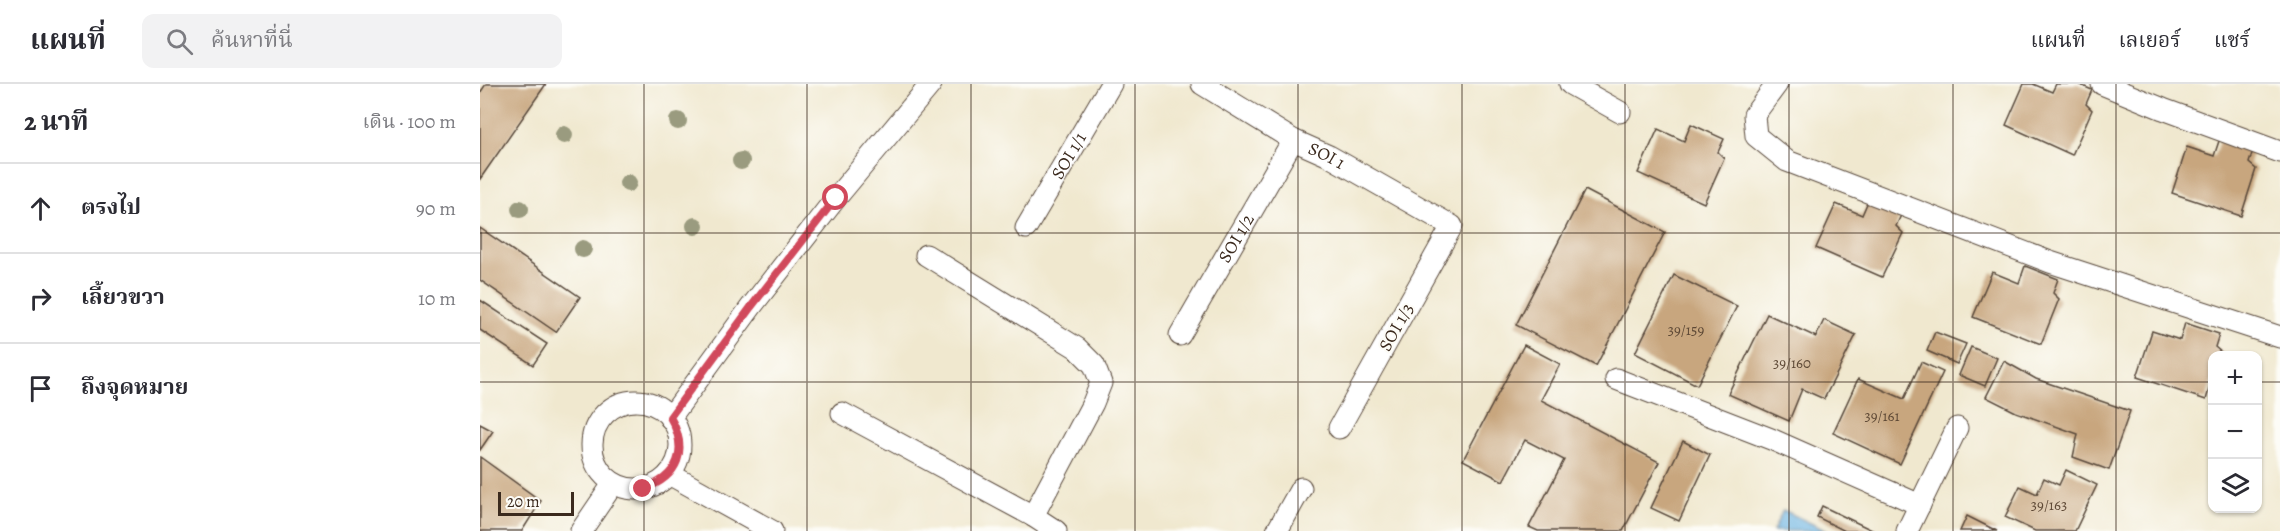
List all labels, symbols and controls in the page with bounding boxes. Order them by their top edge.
search box [142,14,562,68]
text: แผนที่ [30,21,106,59]
icon: search [163,25,196,58]
text: ค้นหาที่นี่ [211,25,293,55]
text: แผนที่ [2031,26,2086,54]
text: เลเยอร์ [2119,26,2181,54]
text: แชร์ [2214,26,2250,54]
text: 2 นาที [24,104,89,139]
text: เดิน · 100 m [363,108,456,135]
street label: SOI 1/1 [1046,128,1092,183]
street label: SOI 1 [1305,136,1350,175]
route start [822,184,848,210]
icon: ahead [24,192,57,225]
text: ตรงไป [81,192,141,222]
text: 90 m [416,195,456,222]
street label: SOI 1/2 [1213,209,1260,267]
icon: right [24,282,57,315]
text: เลี้ยวขวา [81,282,165,312]
text: 10 m [418,285,456,312]
street label: SOI 1/3 [1373,299,1419,355]
house number: 39/159 [1668,320,1704,340]
map controls [2208,351,2262,513]
button: + [2208,351,2262,405]
house number: 39/160 [1773,353,1811,373]
icon: arrive [24,372,57,405]
text: ถึงจุดหมาย [81,372,188,402]
button: − [2208,405,2262,459]
house number: 39/161 [1864,406,1900,426]
button: layers [2208,459,2262,513]
route end [629,475,655,501]
scale bar [498,489,574,516]
text: 20 m [507,491,540,513]
house number: 39/163 [2031,495,2067,515]

